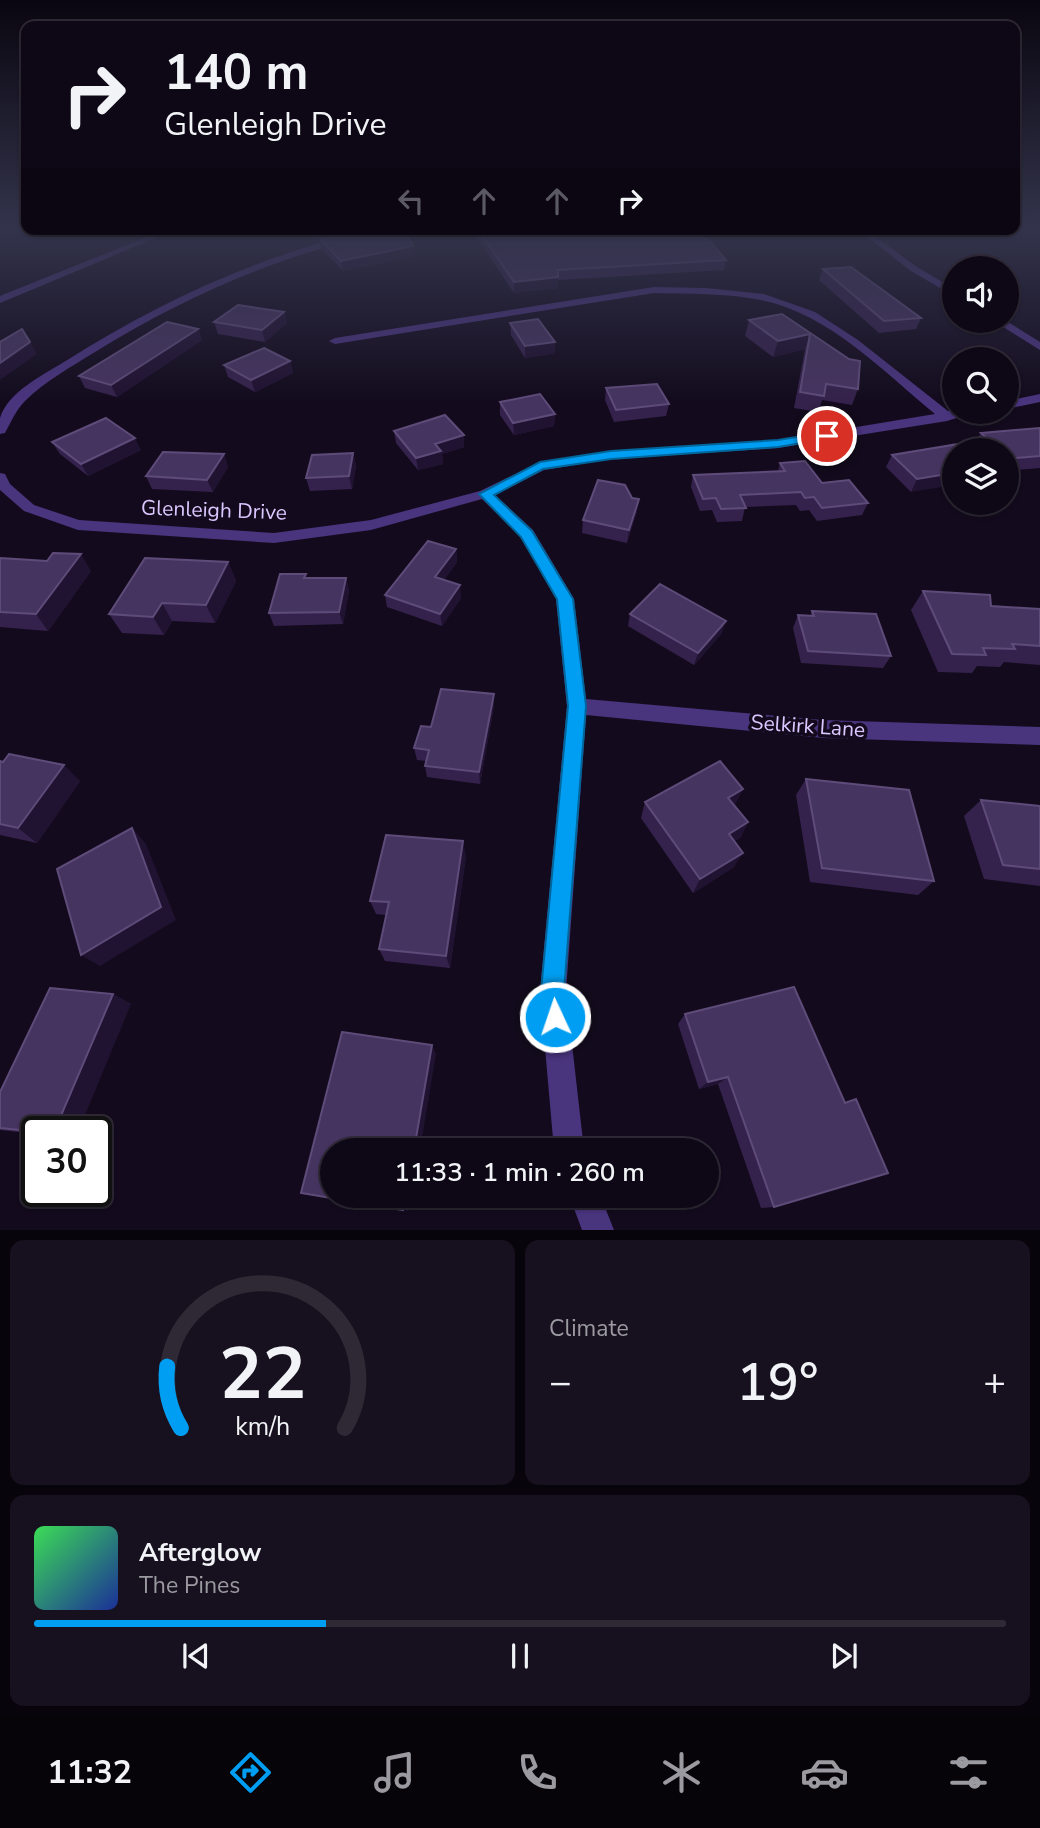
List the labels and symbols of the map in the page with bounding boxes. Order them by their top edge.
pin [797,406,857,466]
street label: Glenleigh Drive [141,493,287,527]
street label: Selkirk Lane [750,708,866,744]
position arrow [518,980,592,1054]
speed limit sign: 30 [21,1116,112,1207]

